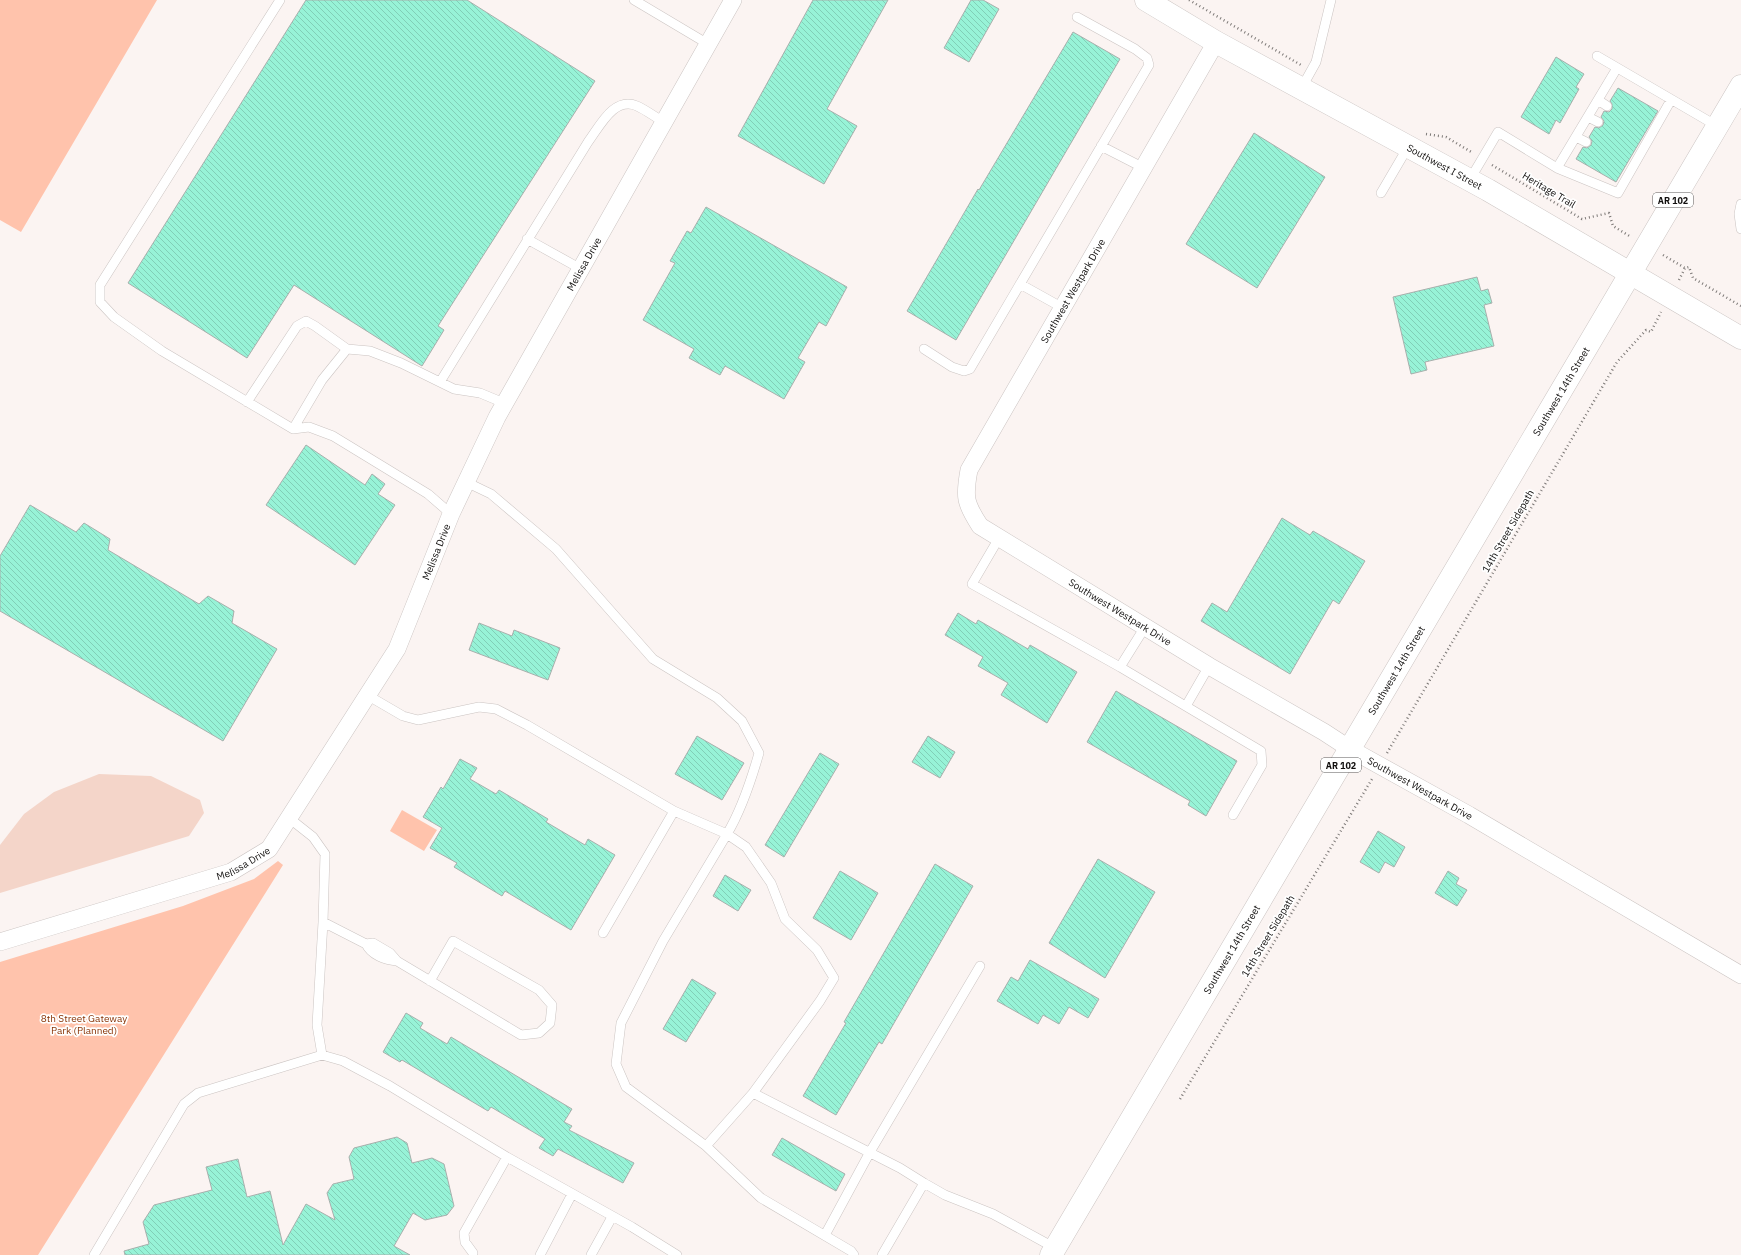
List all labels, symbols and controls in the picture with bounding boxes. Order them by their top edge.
street label: Southwest I Street [1405,141,1485,192]
street label: Heritage Trail [1520,169,1578,211]
road number: AR 102 [1653,193,1693,207]
street label: Melissa Drive [563,234,604,293]
street label: Southwest Westpark Drive [1038,236,1108,345]
street label: Southwest 14th Street [1530,344,1592,438]
street label: 14th Street Sidepath [1479,487,1537,575]
street label: Melissa Drive [419,521,453,582]
street label: Southwest Westpark Drive [1066,575,1175,648]
street label: Southwest 14th Street [1365,623,1428,717]
street label: Southwest Westpark Drive [1365,754,1476,823]
road number: AR 102 [1321,758,1361,772]
street label: Melissa Drive [215,843,273,883]
street label: 14th Street Sidepath [1238,893,1298,979]
street label: Southwest 14th Street [1200,902,1263,996]
park label: 8th Street Gateway Park (Planned) [41,1012,127,1037]

